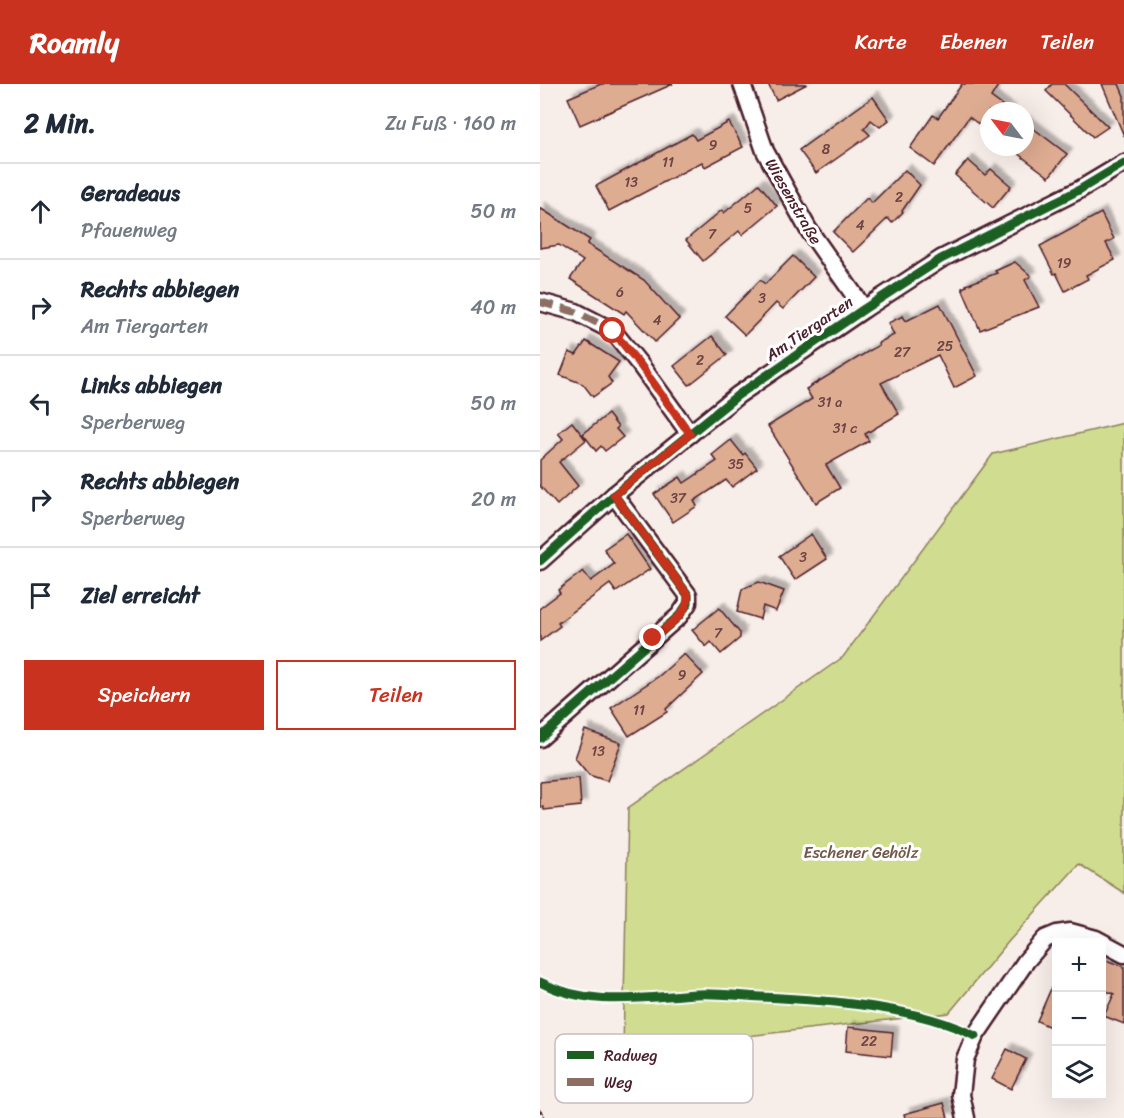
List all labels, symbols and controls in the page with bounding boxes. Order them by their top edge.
text: Roamly [30,18,119,67]
text: Karte [855,23,907,61]
text: Ebenen [940,23,1007,61]
text: Teilen [1040,23,1094,61]
text: 2 Min. [24,100,96,146]
north arrow [980,102,1034,156]
text: Zu Fuß · 160 m [385,106,516,141]
house number: 9 [709,133,718,158]
house number: 8 [822,137,831,162]
house number: 11 [662,150,674,175]
street label: Wiesenstraße [757,152,830,250]
house number: 13 [624,170,638,195]
text: Geradeaus [81,174,180,213]
house number: 2 [895,185,903,210]
text: 50 m [471,194,516,229]
icon: ahead [24,195,57,228]
house number: 5 [744,196,753,221]
text: Pfauenweg [81,213,177,248]
house number: 4 [856,213,865,238]
house number: 7 [708,222,717,247]
house number: 19 [1057,251,1072,276]
text: Rechts abbiegen [81,270,239,309]
house number: 6 [616,280,624,305]
house number: 3 [758,286,766,311]
street label: Am Tiergarten [758,288,860,369]
text: 40 m [470,290,516,325]
icon: right [24,291,57,324]
house number: 4 [653,308,662,333]
text: Am Tiergarten [81,309,208,344]
route start [599,317,625,343]
house number: 25 [937,334,954,359]
house number: 27 [894,340,911,365]
house number: 2 [696,348,704,373]
text: Links abbiegen [81,366,222,405]
text: 50 m [471,386,516,421]
icon: left [24,387,57,420]
house number: 31 a [818,390,842,415]
text: Sperberweg [81,405,185,440]
house number: 31 c [833,416,857,441]
house number: 35 [728,452,745,477]
text: Rechts abbiegen [81,462,239,501]
text: 20 m [471,482,516,517]
icon: right [24,483,57,516]
house number: 37 [670,486,687,511]
text: Sperberweg [81,501,185,536]
house number: 3 [799,545,807,570]
text: Ziel erreicht [81,576,200,615]
icon: arrive [24,579,57,612]
house number: 7 [714,621,723,646]
route end [639,624,665,650]
button: Speichern [24,660,264,730]
button: Teilen [276,660,516,730]
house number: 9 [678,663,687,688]
house number: 11 [633,698,645,723]
house number: 13 [591,739,605,764]
park label: Eschener Gehölz [804,838,919,867]
map controls [1052,938,1106,1100]
button: + [1052,938,1106,992]
button: − [1052,992,1106,1046]
house number: 22 [861,1029,877,1054]
legend [555,1034,753,1103]
text: Radweg [604,1041,658,1070]
button: layers [1052,1046,1106,1100]
text: Weg [604,1068,633,1097]

